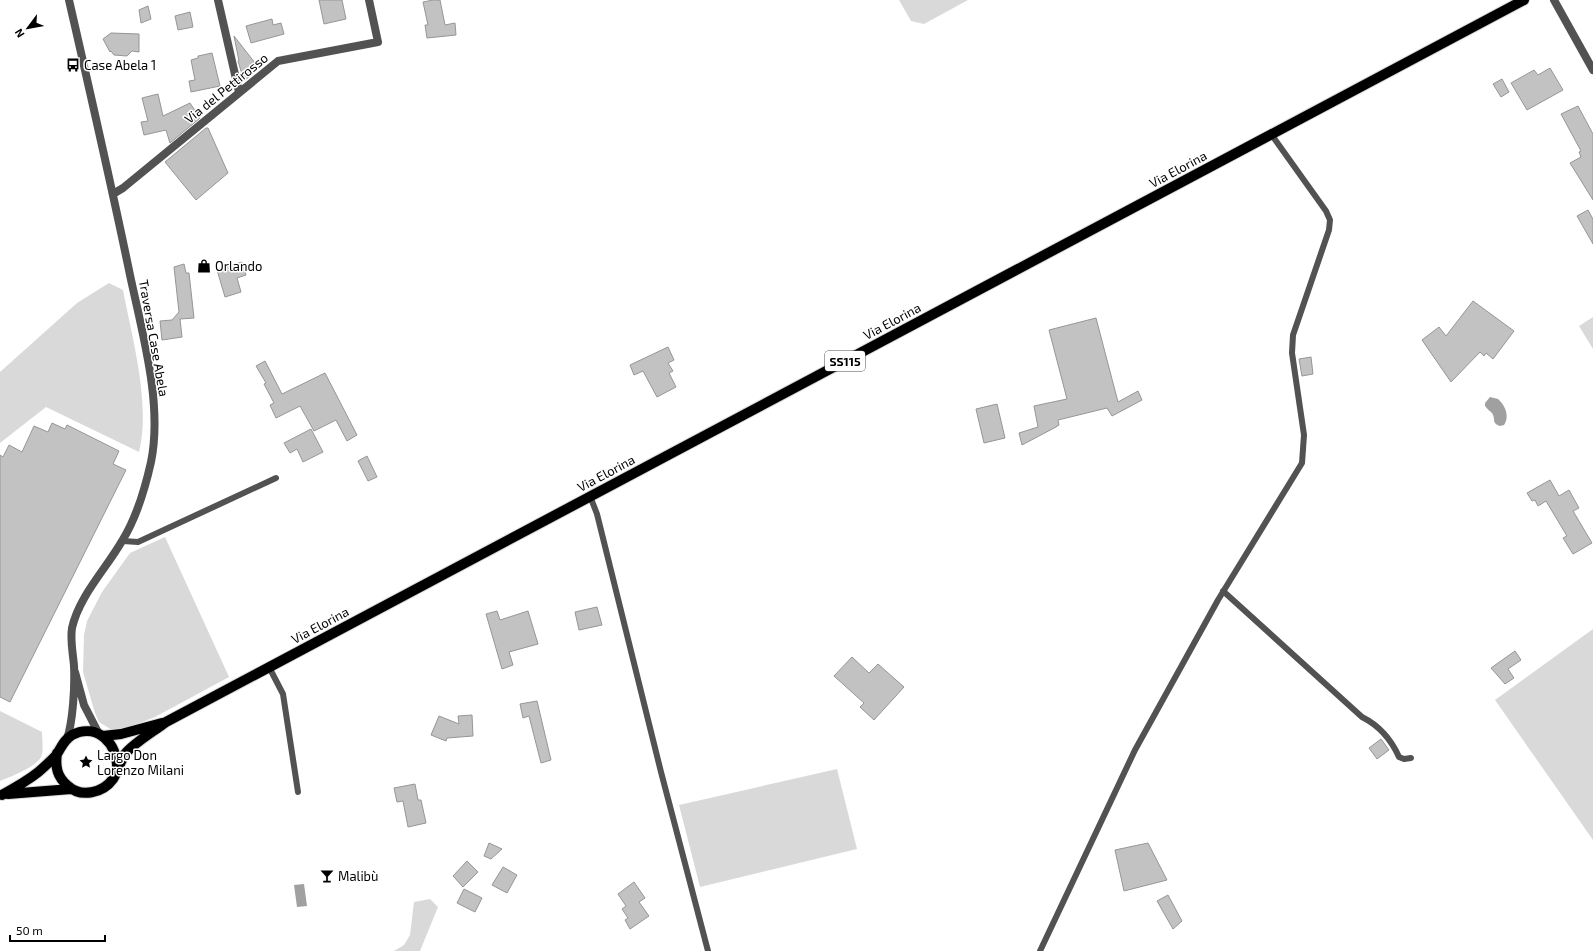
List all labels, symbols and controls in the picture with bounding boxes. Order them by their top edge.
north arrow [8,8,48,48]
text: N [11,27,27,40]
street label: Via del Pettirosso [181,49,271,127]
bus stop icon: Case Abela 1 [65,57,81,73]
place label: Case Abela 1 [84,57,156,73]
street label: Via Elorina [1147,147,1209,191]
shop icon: Orlando [196,258,212,274]
place label: Orlando [215,258,262,274]
street label: Traversa Case Abela [136,278,172,398]
street label: Via Elorina [861,299,923,343]
road number: SS115 [825,351,865,371]
street label: Via Elorina [575,451,637,495]
street label: Via Elorina [289,603,351,647]
place label: Largo Don Lorenzo Milani [97,747,184,778]
place icon: Largo Don Lorenzo Milani [78,754,94,770]
bar icon: Malibù [319,868,335,884]
place label: Malibù [338,868,378,884]
scale bar [10,917,105,943]
text: 50 m [16,923,43,937]

